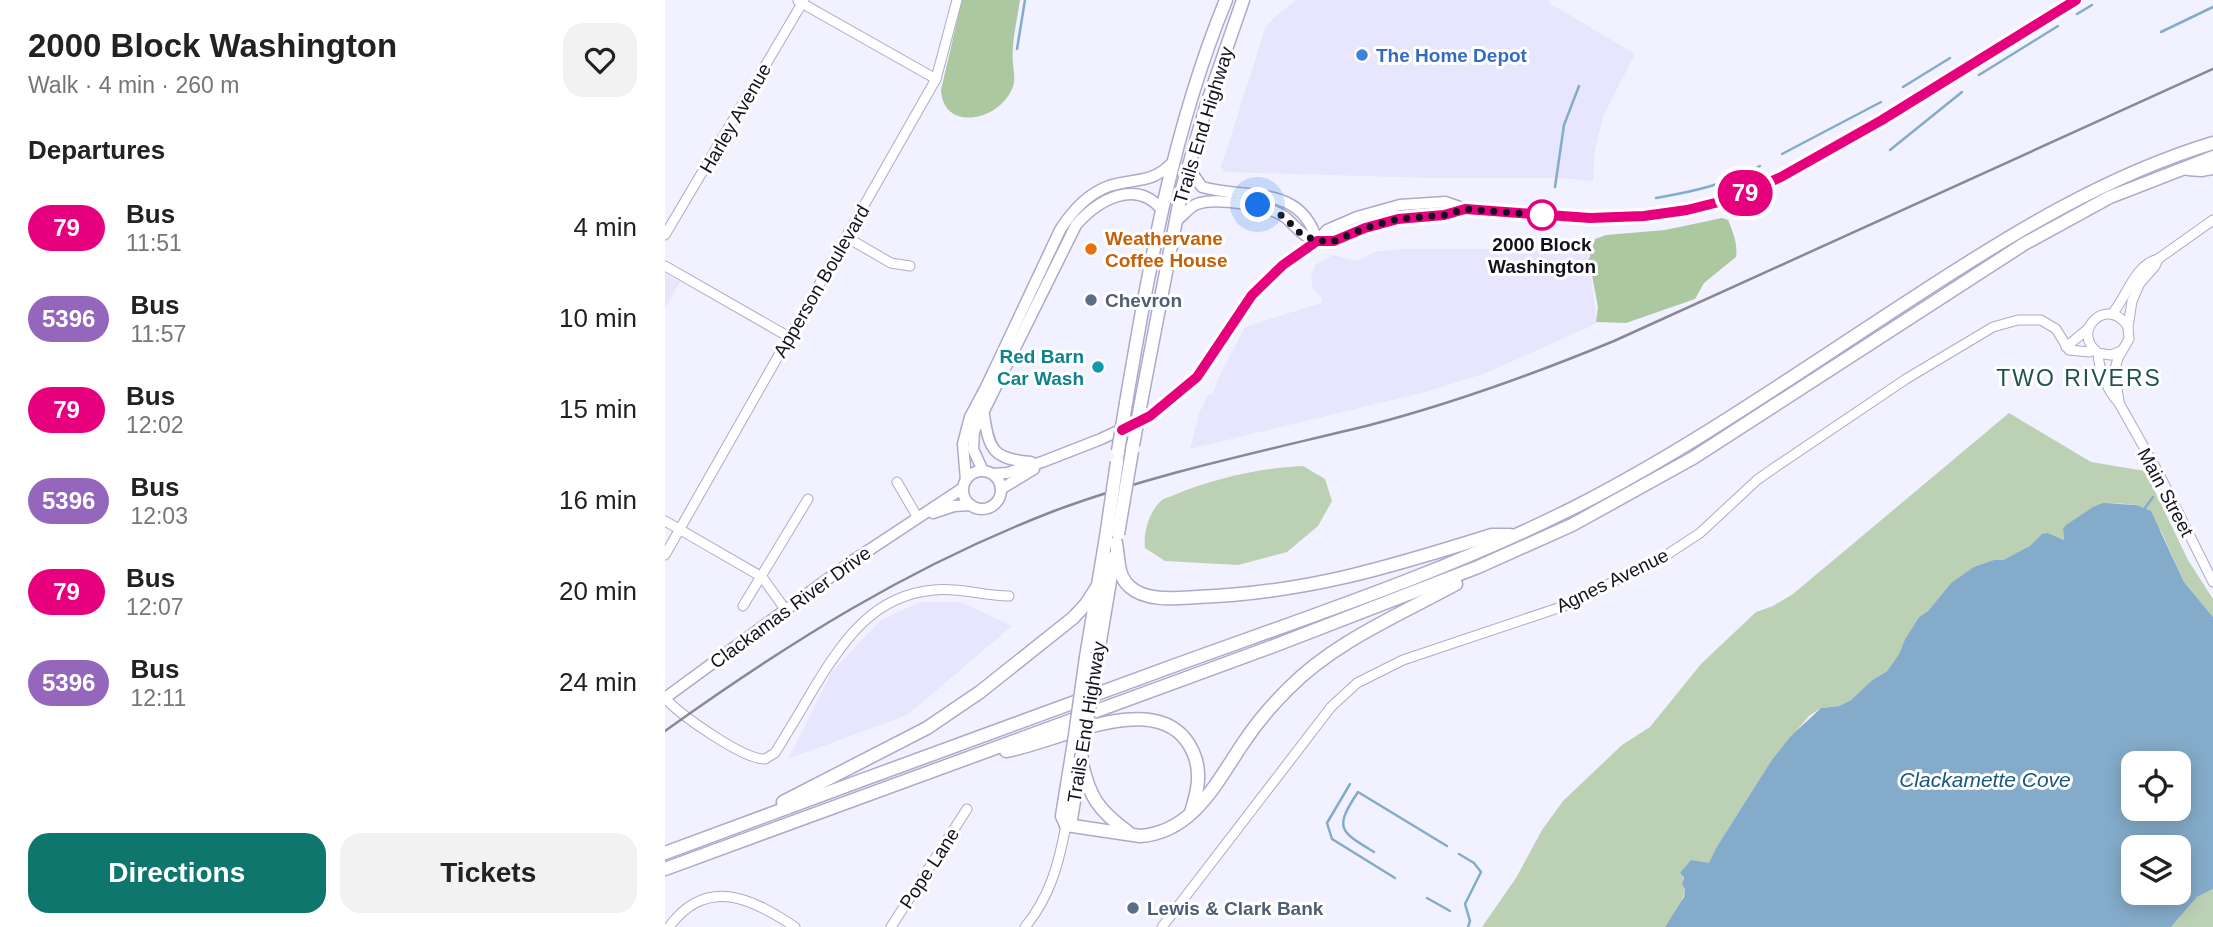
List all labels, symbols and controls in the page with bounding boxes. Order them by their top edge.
button: heart [563,23,637,97]
text: 2000 Block Washington [28,27,397,64]
street label: Trails End Highway [1170,44,1237,206]
place label: The Home Depot [1376,45,1528,66]
marker: The Home Depot [1354,47,1370,63]
street label: Harley Avenue [696,60,775,177]
text: Walk · 4 min · 260 m [28,72,239,98]
text: Departures [28,135,165,165]
line badge: 79 [1713,170,1777,216]
text: 79 [1732,179,1758,206]
your location [1240,187,1275,222]
text: Bus [126,199,175,229]
marker: 2000 Block Washington [1527,200,1557,230]
street label: Apperson Boulevard [769,201,874,361]
text: 4 min [573,212,637,242]
text: 79 [53,214,80,241]
place label: Weathervane Coffee House [1105,228,1227,271]
text: 11:51 [126,230,182,256]
place label: 2000 Block Washington [1488,234,1596,277]
marker: Weathervane Coffee House [1083,241,1099,257]
text: Bus [130,290,180,320]
place label: Chevron [1105,290,1182,311]
marker: Chevron [1083,292,1099,308]
text: 10 min [559,303,637,333]
text: 5396 [42,305,95,332]
text: 11:57 [130,321,186,347]
place label: Red Barn Car Wash [997,346,1084,389]
marker: Red Barn Car Wash [1090,359,1106,375]
district label: TWO RIVERS [1996,365,2162,391]
text: Bus [126,381,175,411]
text: 15 min [559,394,637,424]
text: 79 [53,396,80,423]
text: 12:02 [126,412,184,438]
street label: Main Street [2133,444,2198,541]
text: Bus [130,472,180,502]
text: 16 min [559,485,637,515]
text: 5396 [42,487,95,514]
text: 12:03 [130,503,188,529]
street label: Clackamas River Drive [706,542,875,673]
street label: Agnes Avenue [1553,544,1672,617]
text: Bus [126,563,175,593]
text: 20 min [559,576,637,606]
text: 79 [53,578,80,605]
text: 12:07 [126,594,184,620]
street label: Trails End Highway [1063,639,1110,804]
text: Bus [130,654,180,684]
text: 24 min [559,667,637,697]
text: 5396 [42,669,95,696]
text: 12:11 [130,685,186,711]
map controls [2121,751,2191,905]
button: locate [2121,751,2191,821]
water label: Clackamette Cove [1899,768,2071,791]
street label: Pope Lane [896,824,963,913]
button: Directions [28,833,326,913]
button: Tickets [340,833,637,913]
button: layers [2121,835,2191,905]
place label: Lewis & Clark Bank [1147,898,1324,919]
marker: Lewis & Clark Bank [1125,900,1141,916]

